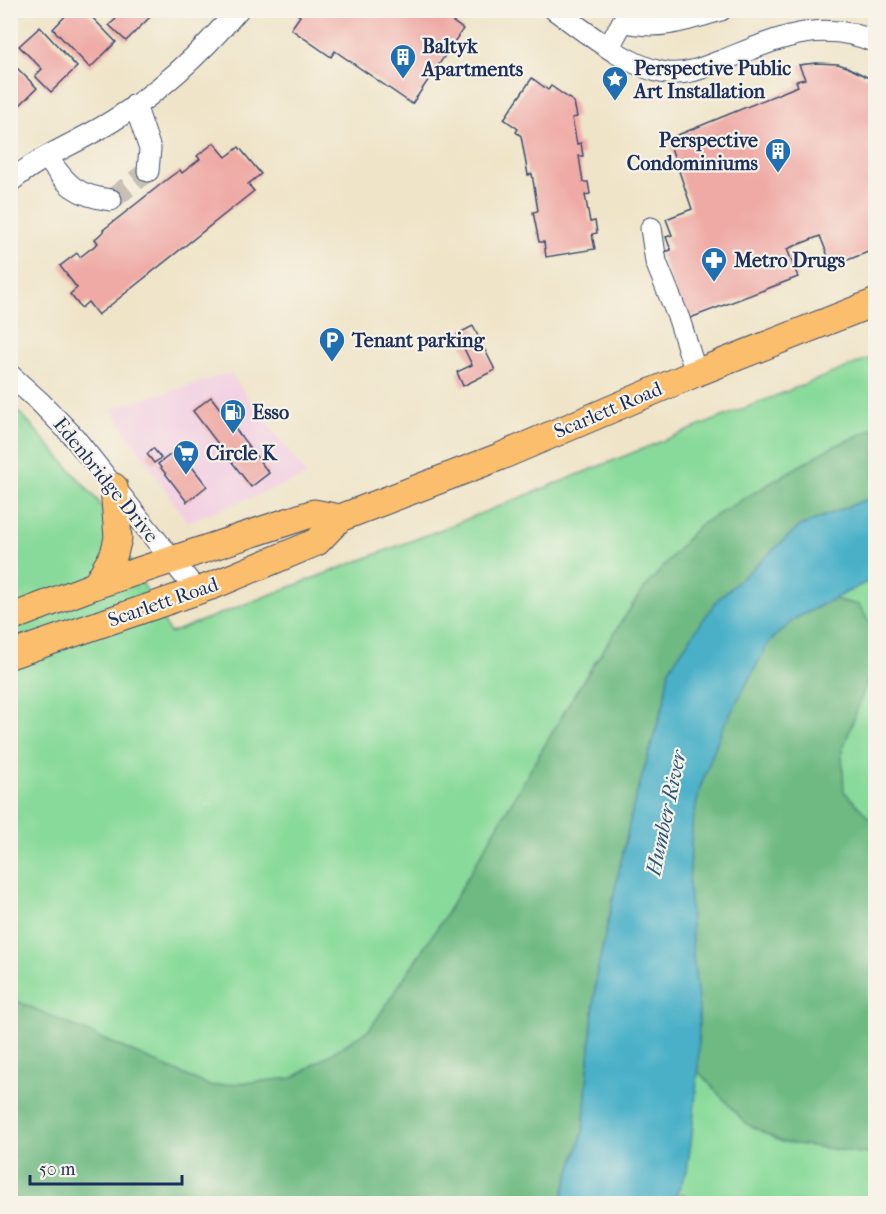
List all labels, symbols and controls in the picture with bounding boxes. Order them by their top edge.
place label: Baltyk Apartments [420,35,524,81]
building icon: Baltyk Apartments [388,42,418,80]
place label: Perspective Public Art Installation [632,57,791,103]
place icon: Perspective Public Art Installation [600,64,630,102]
place label: Perspective Condominiums [627,129,759,175]
building icon: Perspective Condominiums [763,136,793,174]
pharmacy icon: Metro Drugs [699,245,729,283]
place label: Metro Drugs [733,249,846,272]
parking icon: Tenant parking [317,325,347,363]
place label: Tenant parking [351,329,486,352]
street label: Scarlett Road [551,376,666,443]
fuel station icon: Esso [218,397,248,435]
place label: Esso [252,401,289,424]
street label: Edenbridge Drive [49,413,163,547]
supermarket icon: Circle K [171,438,201,476]
place label: Circle K [206,442,278,465]
street label: Scarlett Road [105,572,222,632]
water label: Humber River [641,747,691,878]
scale bar [30,1148,182,1186]
text: 50 m [39,1159,76,1180]

